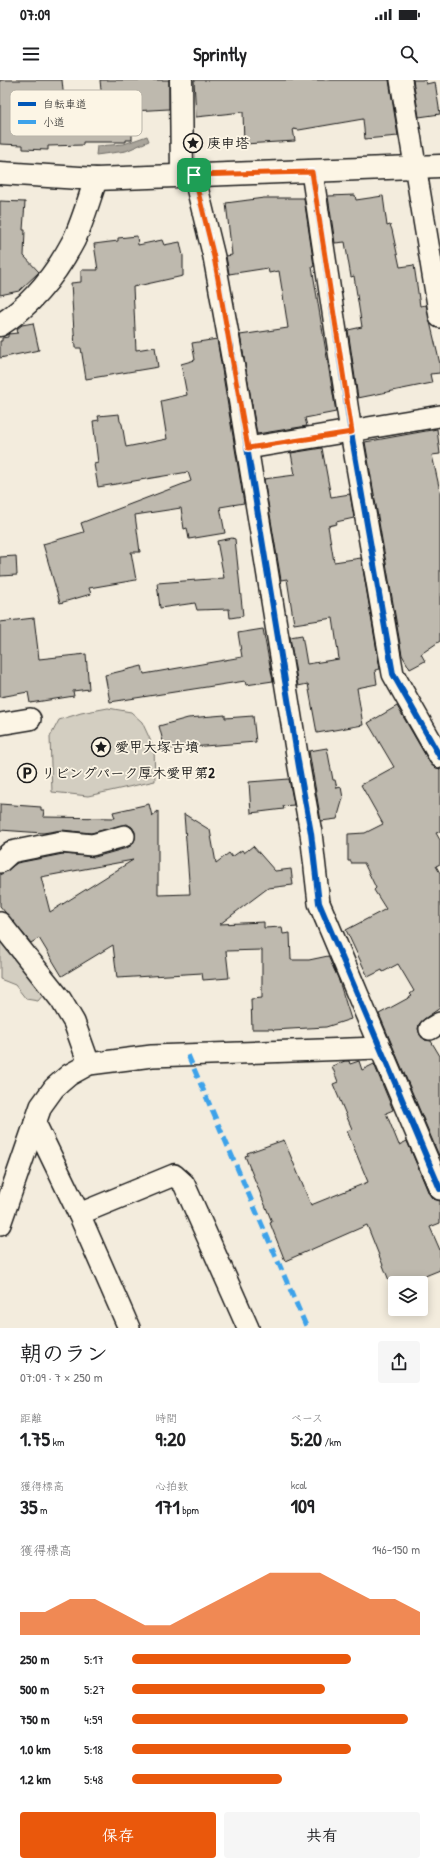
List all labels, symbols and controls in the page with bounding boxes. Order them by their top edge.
text: 07:09 [20,4,50,25]
text: Sprintly [193,42,247,67]
icon: menu [20,43,42,65]
icon: search [398,43,420,65]
legend [10,90,142,136]
text: 自転車道 [43,97,87,111]
text: 小道 [43,115,65,129]
place icon: 庚申塔 [182,132,204,154]
place label: 庚申塔 [207,133,249,152]
pin [177,158,211,192]
icon: arrive [183,164,205,186]
place icon: 愛甲大塚古墳 [90,736,112,758]
place label: 愛甲大塚古墳 [115,737,199,756]
parking icon: リビングパーク厚木愛甲第2 [16,762,38,784]
place label: リビングパーク厚木愛甲第2 [41,763,215,782]
map controls [388,1276,428,1316]
button: layers [388,1276,428,1316]
text: 朝のラン [20,1338,108,1368]
button: share [378,1341,420,1383]
text: 07:09 · 7 × 250 m [20,1368,102,1386]
text: 距離 [20,1411,42,1425]
text: 時間 [155,1411,177,1425]
text: ペース [291,1411,323,1425]
text: 1.75 [20,1425,50,1452]
text: 9:20 [155,1425,186,1452]
text: 5:20 [291,1425,322,1452]
text: km [50,1435,64,1449]
text: /km [322,1435,341,1449]
text: kcal [291,1478,307,1492]
text: 獲得標高 [20,1479,64,1493]
text: 心拍数 [155,1479,188,1493]
text: 109 [291,1492,314,1519]
text: 35 [20,1493,37,1520]
text: 171 [155,1493,180,1520]
text: m [37,1503,47,1517]
text: bpm [180,1503,199,1517]
text: 146–150 m [372,1540,420,1558]
text: 獲得標高 [20,1541,72,1559]
text: 250 m [20,1650,49,1668]
text: 5:17 [84,1650,104,1668]
text: 500 m [20,1680,49,1698]
text: 5:27 [84,1680,105,1698]
text: 750 m [20,1710,50,1728]
text: 4:59 [84,1710,102,1728]
text: 1.0 km [20,1740,51,1758]
text: 5:18 [84,1740,103,1758]
text: 1.2 km [20,1770,51,1788]
text: 5:48 [84,1770,103,1788]
button: 保存 [20,1812,216,1858]
button: 共有 [224,1812,420,1858]

